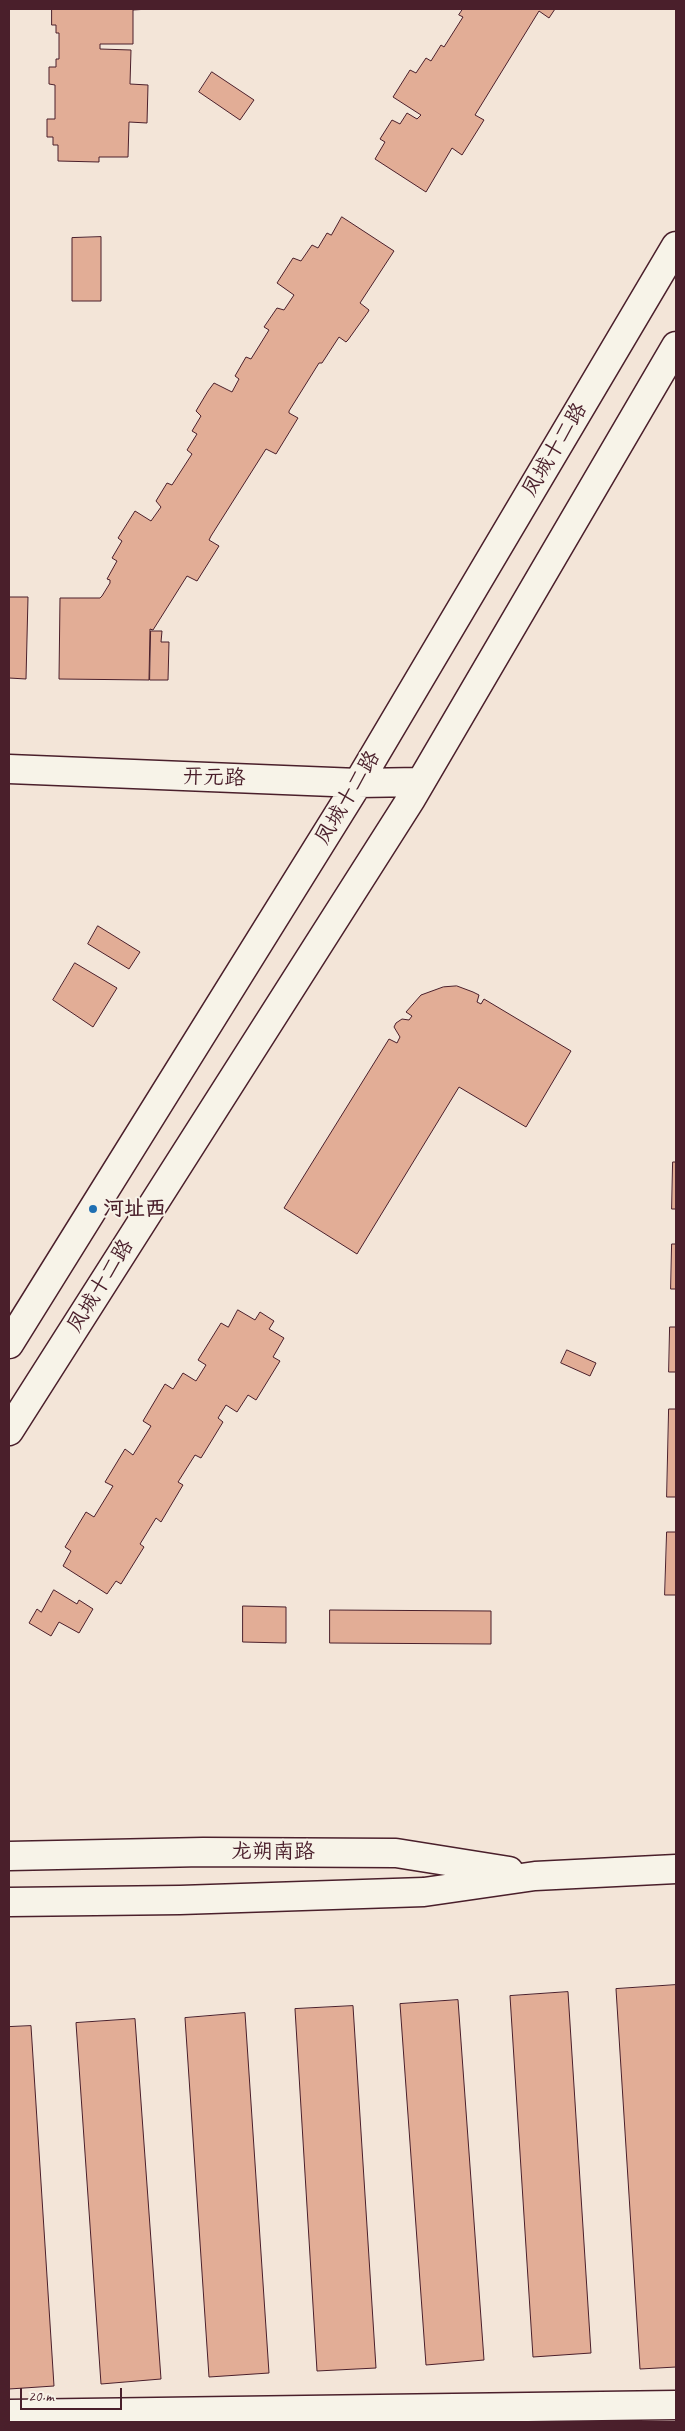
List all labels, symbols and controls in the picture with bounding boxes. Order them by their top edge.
street label: 凤城十二路 [517,399,593,501]
street label: 凤城十二路 [310,747,386,849]
street label: 开元路 [182,764,246,792]
place label: 河址西 [103,1196,166,1222]
marker: 河址西 [87,1203,99,1215]
street label: 凤城十二路 [62,1235,140,1337]
street label: 龙朔南路 [231,1839,315,1865]
scale bar [22,2378,125,2410]
text: 20 m [28,2387,54,2406]

